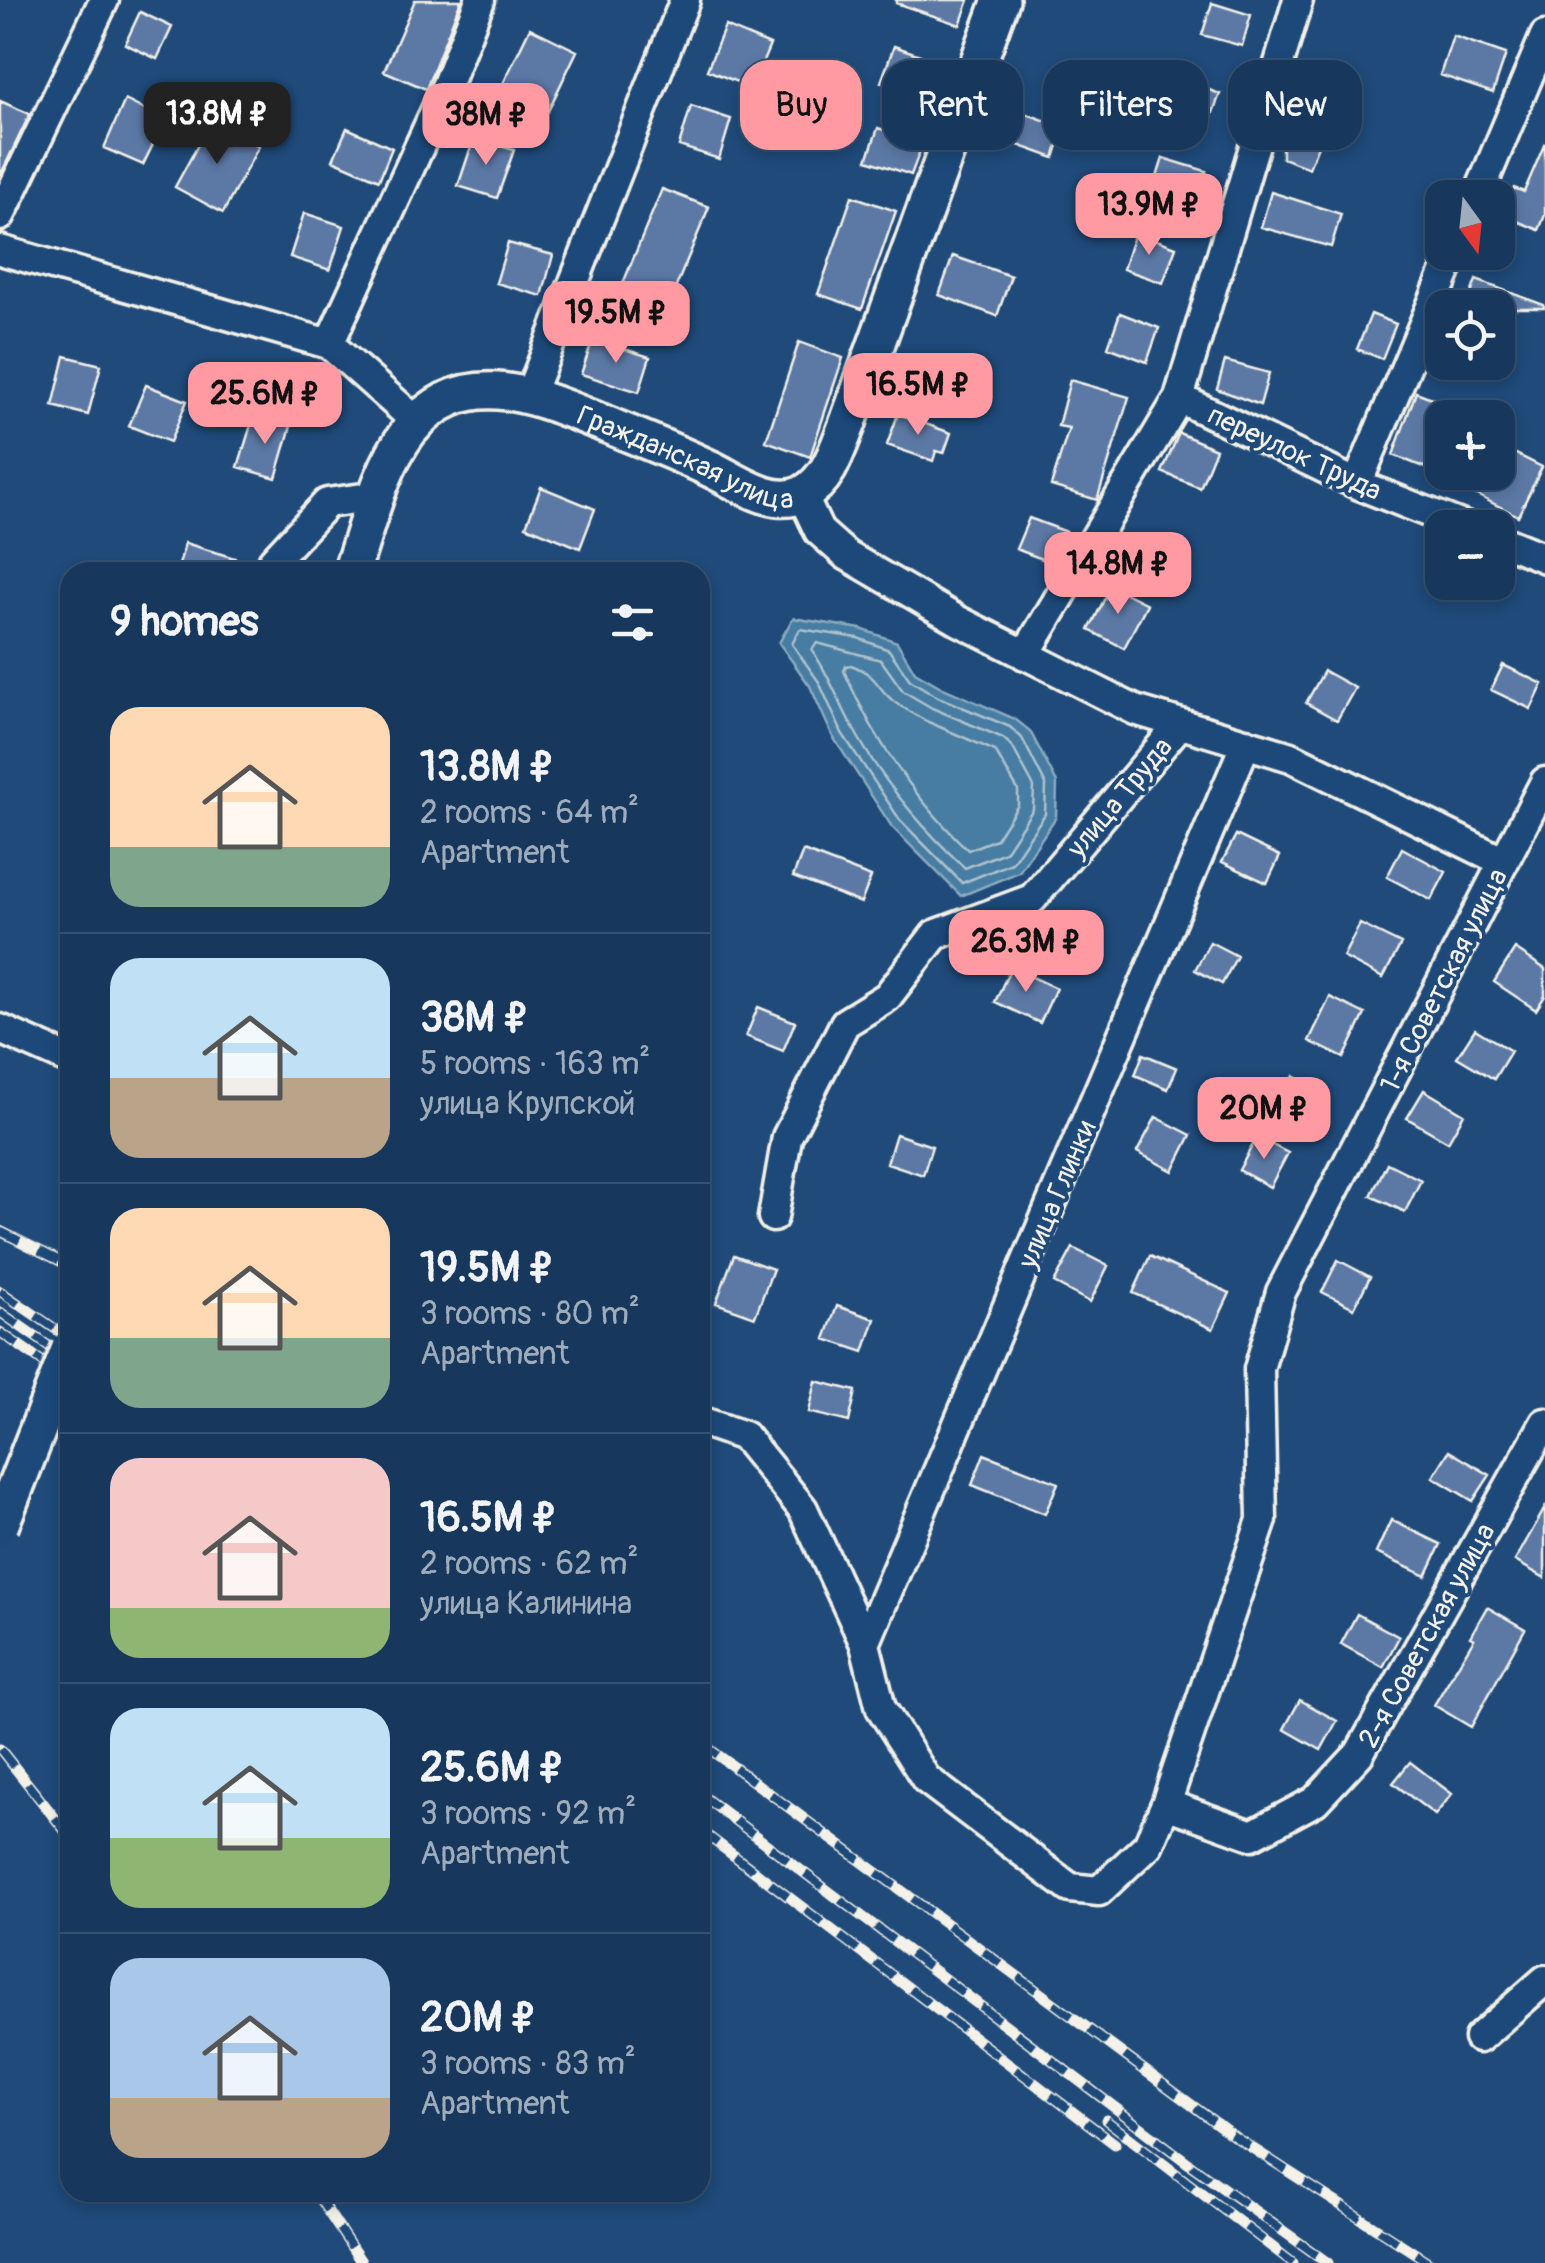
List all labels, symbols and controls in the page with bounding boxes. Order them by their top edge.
chip: Buy [740,60,862,150]
chip: Rent [882,60,1023,150]
chip: Filters [1043,60,1208,150]
chip: New [1228,60,1362,150]
pin: 13.8M ₽ [125,82,309,167]
pin: 38M ₽ [416,83,556,168]
text: 13.8M ₽ [166,94,268,134]
text: 38M ₽ [444,95,528,135]
pin: 13.9M ₽ [1057,173,1241,258]
north arrow [1425,180,1515,270]
map controls [1425,180,1515,600]
text: 13.9M ₽ [1097,185,1201,225]
pin: 19.5M ₽ [524,281,708,366]
button: locate [1425,290,1515,380]
text: 19.5M ₽ [565,293,667,333]
pin: 16.5M ₽ [826,353,1010,438]
pin: 25.6M ₽ [173,362,357,447]
text: 16.5M ₽ [866,365,970,405]
text: 25.6M ₽ [210,374,320,414]
street label: Гражданская улица [572,398,794,518]
street label: переулок Труда [1202,398,1387,509]
button: + [1425,400,1515,490]
button: − [1425,510,1515,600]
pin: 14.8M ₽ [1026,532,1210,617]
text: 14.8M ₽ [1066,544,1170,584]
icon: filters [605,595,660,650]
text: 9 homes [110,596,259,648]
street label: улица Труда [1059,731,1181,866]
text: 13.8M ₽ [420,741,555,793]
icon: home [190,747,310,867]
text: 2 rooms · 64 m² [420,793,639,833]
text: Apartment [420,833,569,873]
street label: 1-я Советская улица [1373,863,1516,1099]
pin: 26.3M ₽ [934,910,1118,995]
text: 26.3M ₽ [971,922,1081,962]
text: 38M ₽ [420,992,529,1044]
icon: home [190,998,310,1118]
text: 5 rooms · 163 m² [420,1044,650,1084]
pin: 20M ₽ [1194,1077,1334,1162]
text: улица Крупской [420,1084,635,1124]
text: 20M ₽ [1220,1089,1308,1129]
street label: улица Глинки [1010,1115,1104,1275]
text: 19.5M ₽ [420,1242,555,1294]
icon: home [190,1248,310,1368]
text: 3 rooms · 80 m² [420,1294,640,1334]
text: Apartment [420,1334,569,1374]
text: 16.5M ₽ [420,1492,557,1544]
icon: home [190,1498,310,1618]
street label: 2-я Советская улица [1351,1517,1504,1754]
text: 2 rooms · 62 m² [420,1544,638,1584]
text: улица Калинина [420,1584,632,1624]
text: 25.6M ₽ [420,1742,564,1794]
icon: home [190,1748,310,1868]
text: 3 rooms · 92 m² [420,1794,636,1834]
text: Apartment [420,1834,569,1874]
text: 20M ₽ [420,1992,537,2044]
icon: home [190,1998,310,2118]
text: 3 rooms · 83 m² [420,2044,636,2084]
text: Apartment [420,2084,569,2124]

